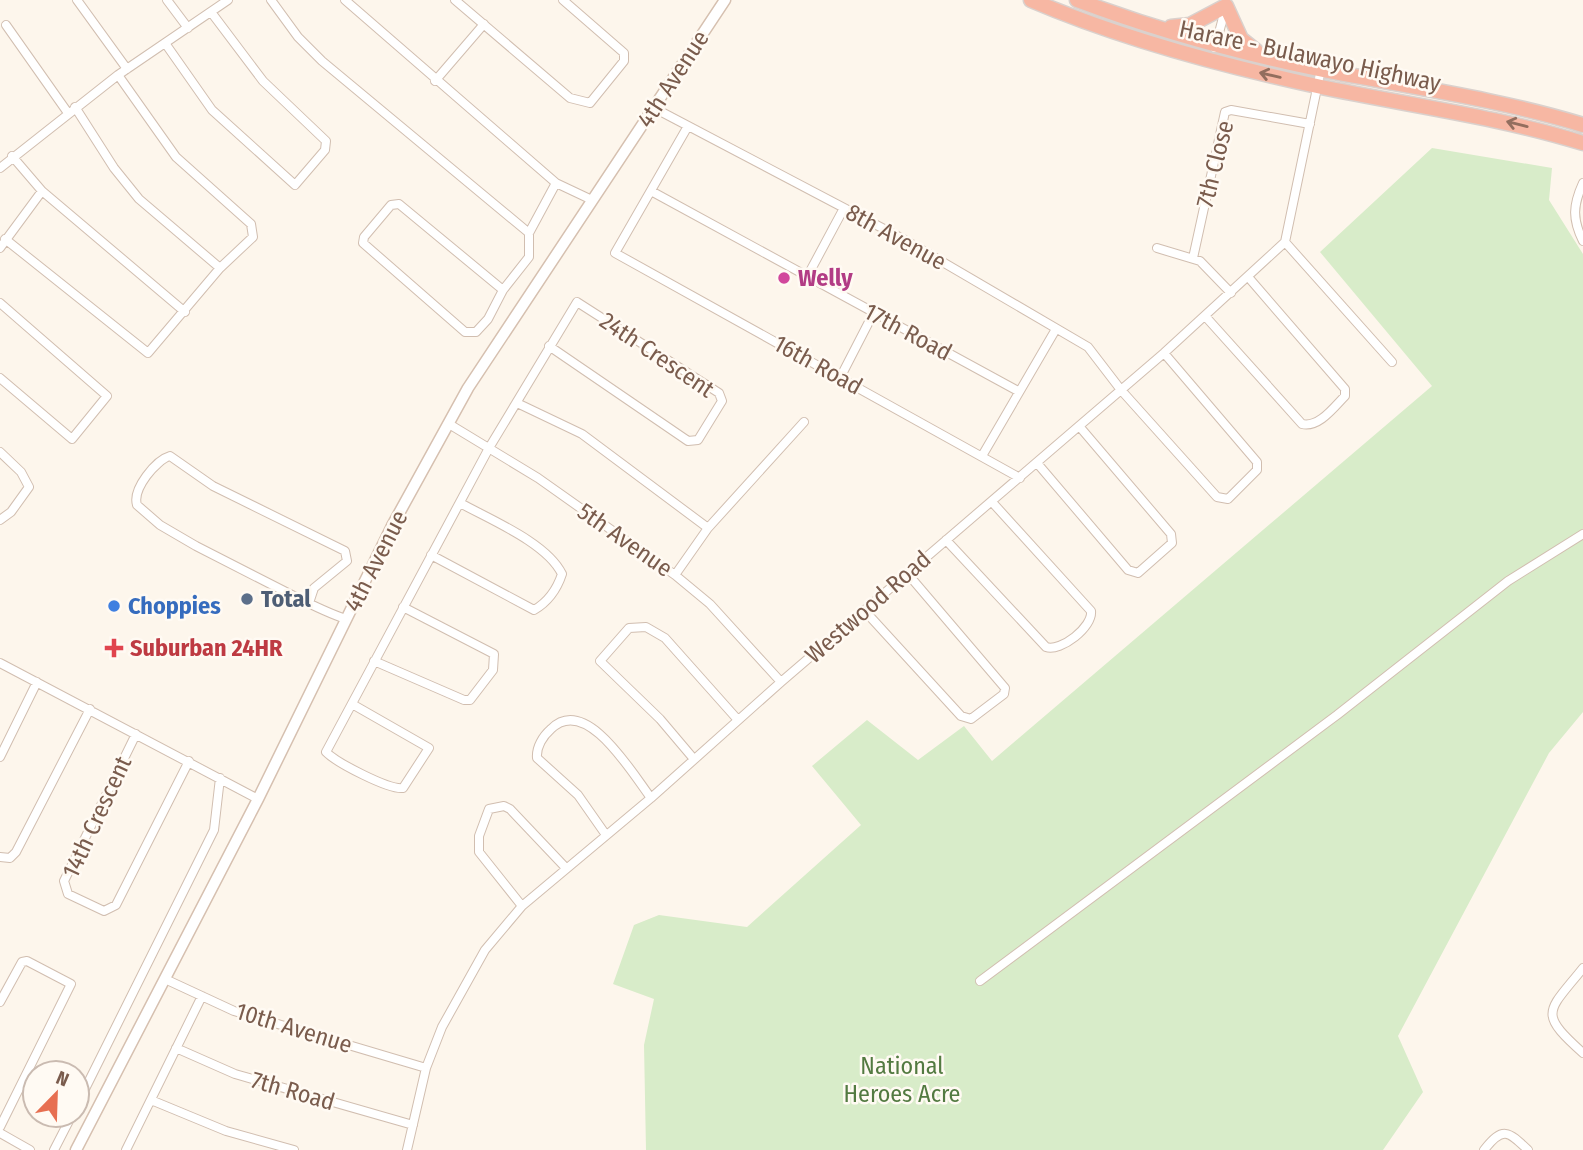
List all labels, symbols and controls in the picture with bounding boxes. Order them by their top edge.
street label: Harare - Bulawayo Highway [1177,15,1444,97]
street label: 4th Avenue [631,25,715,133]
one-way arrow [1260,67,1282,80]
one-way arrow [1507,117,1529,130]
street label: 7th Close [1191,118,1239,210]
street label: 8th Avenue [841,198,951,276]
place label: Welly [798,264,853,292]
marker: Welly [776,270,792,286]
street label: 17th Road [860,297,956,367]
street label: 24th Crescent [595,307,720,404]
street label: 16th Road [769,329,867,401]
street label: 5th Avenue [572,497,678,583]
street label: 4th Avenue [339,506,413,616]
street label: Westwood Road [800,545,936,669]
place label: Total [261,585,311,613]
marker: Total [239,591,255,607]
place label: Choppies [128,592,221,620]
marker: Choppies [106,598,122,614]
place label: Suburban 24HR [130,634,283,662]
marker: Suburban 24HR [104,638,124,658]
street label: 14th Crescent [57,752,137,882]
street label: 10th Avenue [232,997,356,1059]
park label: National Heroes Acre [844,1052,960,1108]
north arrow [21,1059,91,1129]
text: N [53,1066,72,1092]
street label: 7th Road [248,1066,338,1116]

